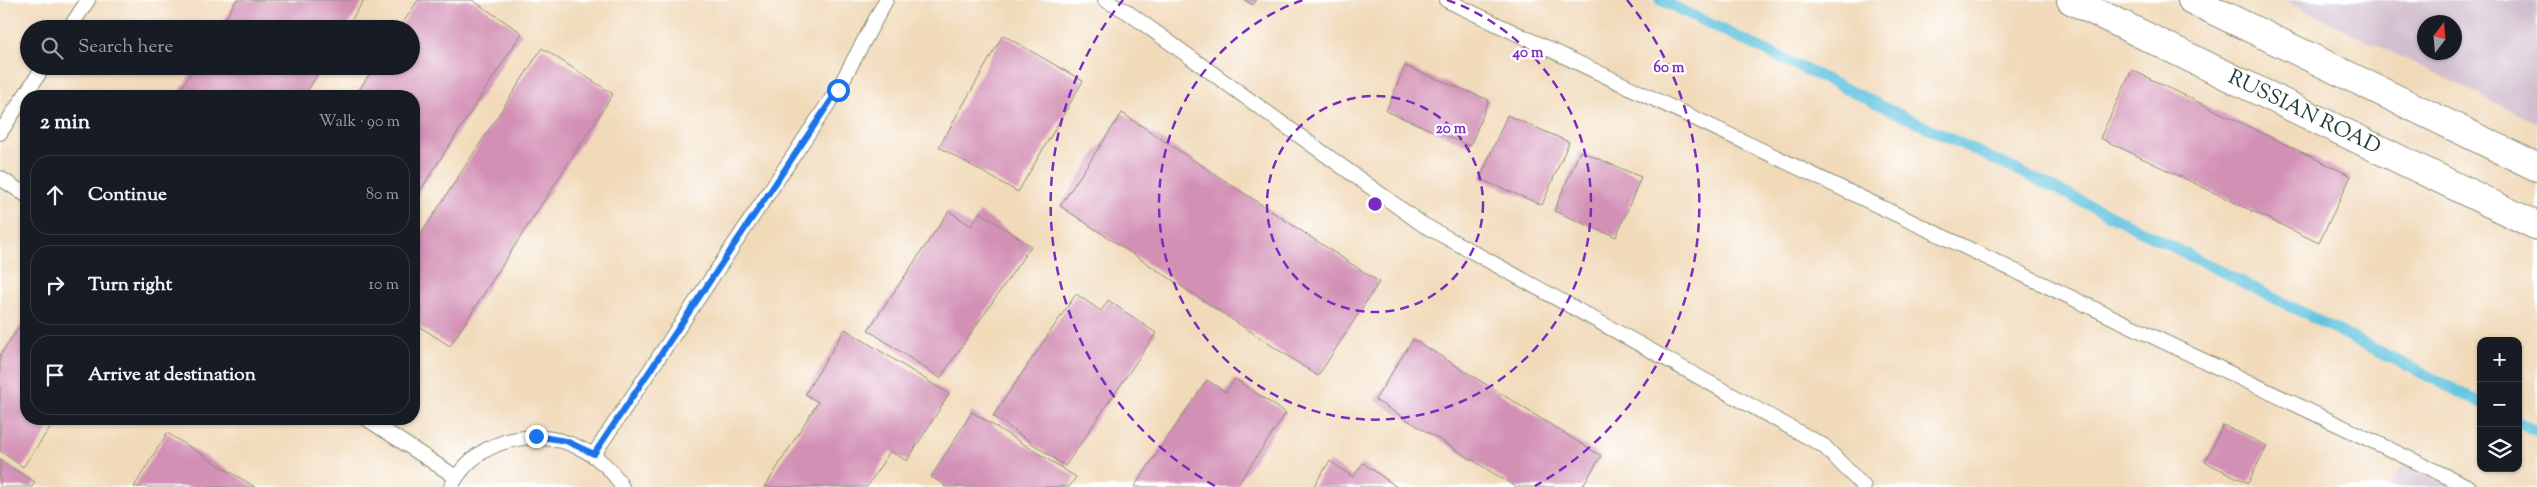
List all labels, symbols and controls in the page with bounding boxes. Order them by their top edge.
north arrow [2417,15,2462,60]
search box [20,20,420,75]
icon: search [38,34,66,62]
text: Search here [78,34,173,61]
text: 40 m [1512,43,1544,64]
text: 60 m [1654,58,1685,79]
street label: RUSSIAN ROAD [2223,63,2385,163]
route start [827,79,850,102]
text: 2 min [40,108,90,138]
text: Walk · 90 m [319,111,400,134]
text: 20 m [1436,119,1467,140]
icon: ahead [41,181,69,209]
text: Continue [88,182,167,209]
text: 80 m [366,184,399,207]
centre of rings [1366,195,1384,213]
icon: right [41,271,69,299]
text: Turn right [88,272,172,299]
text: 10 m [369,274,399,297]
map controls [2477,337,2522,472]
button: + [2477,337,2522,382]
icon: arrive [41,361,69,389]
text: Arrive at destination [88,362,256,389]
button: − [2477,382,2522,427]
route end [525,425,548,448]
button: layers [2477,427,2522,472]

